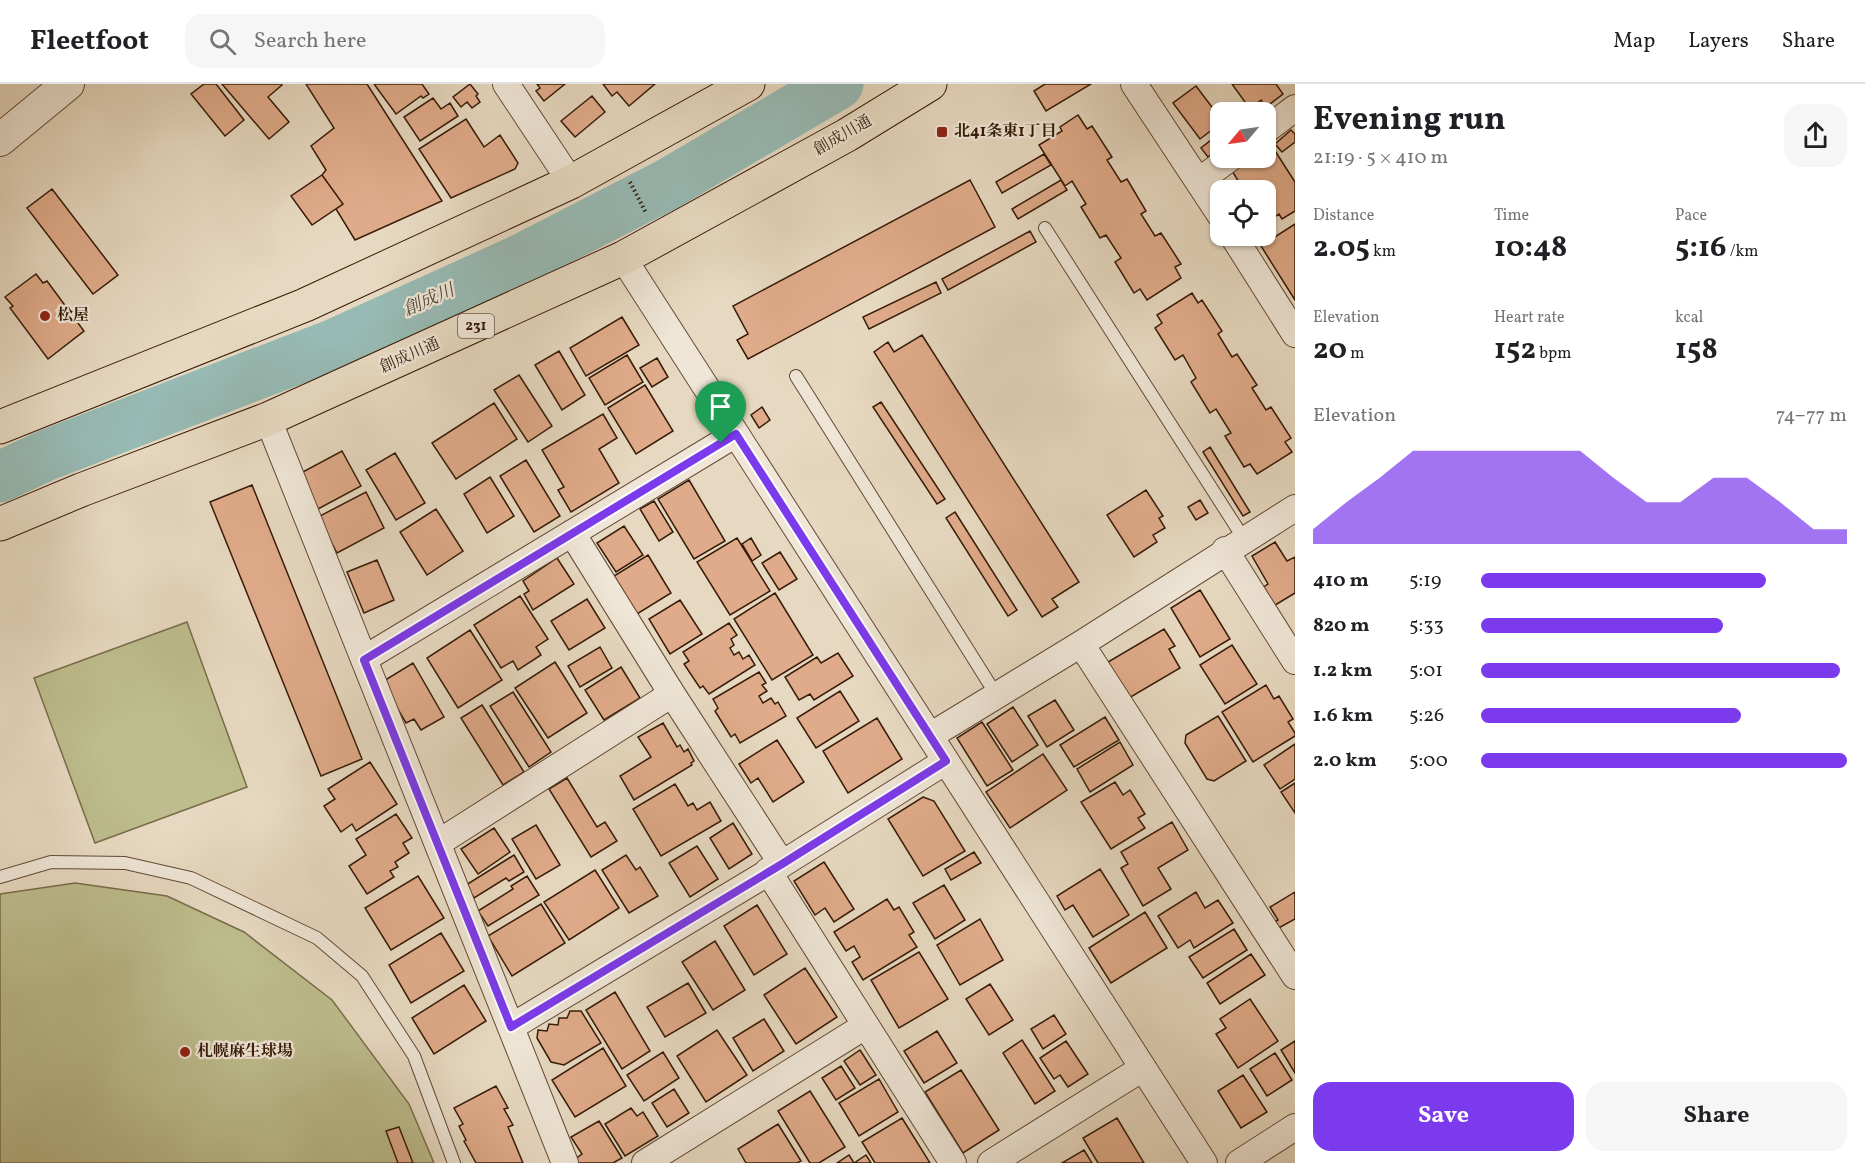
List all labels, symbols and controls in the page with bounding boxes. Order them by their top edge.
search box [185,14,605,68]
text: Fleetfoot [30,22,149,61]
icon: search [206,25,239,58]
text: Search here [254,26,366,57]
text: Map [1613,27,1655,56]
text: Layers [1688,27,1749,56]
text: Share [1782,27,1835,56]
text: Evening run [1313,98,1506,144]
north arrow [1210,102,1276,168]
map controls [1210,102,1276,246]
button: share [1784,104,1847,167]
street label: 創成川通 [810,110,876,162]
place label: 北41条東1丁目 [954,121,1057,143]
marker: 北41条東1丁目 [935,125,949,139]
text: 21:19 · 5 × 410 m [1313,144,1448,172]
button: locate [1210,180,1276,246]
text: Distance [1313,205,1374,227]
text: Time [1494,205,1529,227]
text: Pace [1675,205,1707,227]
text: 2.05 [1313,227,1370,269]
text: 10:48 [1494,227,1567,269]
text: 5:16 [1675,227,1726,269]
text: km [1370,241,1396,263]
text: /km [1726,241,1758,263]
water label: 創成川 [399,278,461,323]
place label: 松屋 [57,305,89,327]
text: Elevation [1313,307,1380,329]
text: Heart rate [1494,307,1565,329]
text: kcal [1675,307,1703,329]
marker: 松屋 [38,309,52,323]
road number: 231 [458,314,494,338]
text: 20 [1313,329,1347,371]
text: 152 [1494,329,1536,371]
text: 158 [1675,329,1718,371]
street label: 創成川通 [376,333,444,379]
text: m [1347,343,1364,365]
text: bpm [1536,343,1571,365]
pin [695,381,746,443]
icon: arrive [704,390,737,423]
text: Elevation [1313,402,1396,430]
text: 74–77 m [1776,402,1847,430]
text: 410 m [1313,567,1369,595]
text: 5:19 [1409,567,1441,595]
text: 820 m [1313,612,1370,640]
text: 5:33 [1409,612,1444,640]
text: 1.2 km [1313,657,1373,685]
text: 5:01 [1409,657,1443,685]
text: 1.6 km [1313,702,1373,730]
text: 5:26 [1409,702,1444,730]
text: 2.0 km [1313,747,1377,775]
text: 5:00 [1409,747,1448,775]
place label: 札幌麻生球場 [197,1041,293,1063]
marker: 札幌麻生球場 [178,1045,192,1059]
button: Save [1313,1082,1574,1151]
button: Share [1586,1082,1847,1151]

